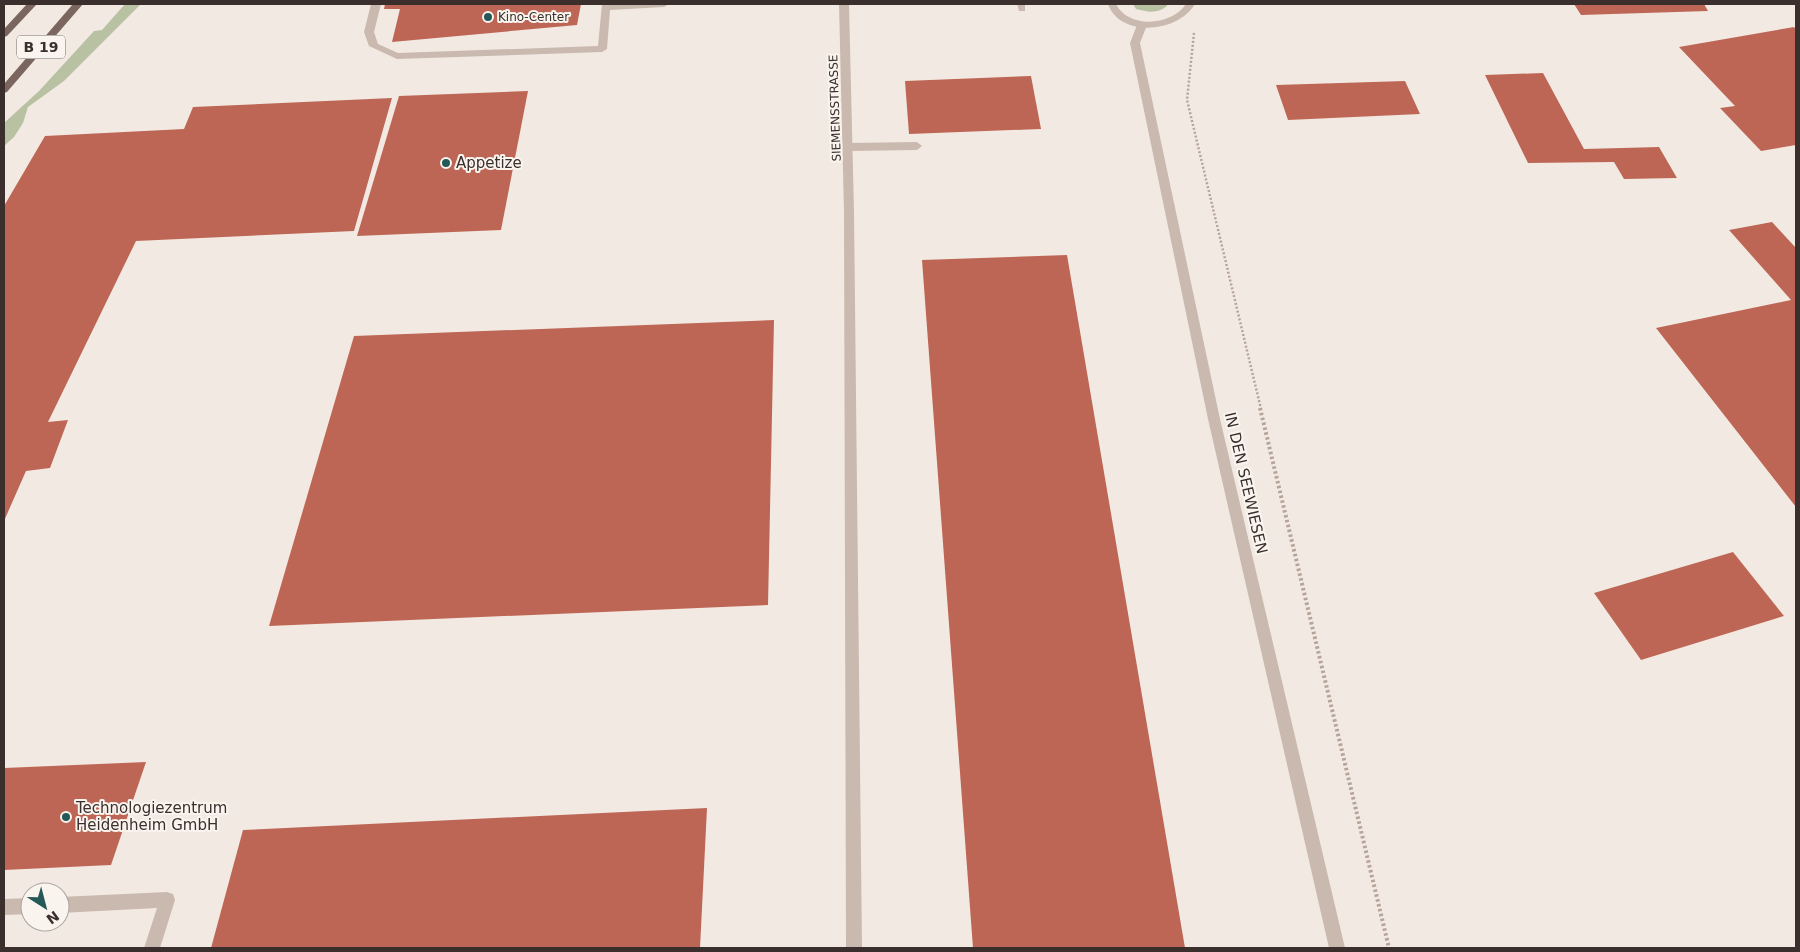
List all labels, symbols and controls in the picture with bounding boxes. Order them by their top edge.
place label: Kino-Center [498,10,569,24]
marker: Kino-Center [482,11,494,23]
road number: B 19 [17,36,65,58]
street label: SIEMENSSTRASSE [826,54,844,162]
place label: Appetize [456,154,522,172]
marker: Appetize [440,157,452,169]
street label: IN DEN SEEWIESEN [1221,410,1271,556]
place label: Technologiezentrum Heidenheim GmbH [75,799,227,834]
marker: Technologiezentrum Heidenheim GmbH [60,811,72,823]
north arrow [20,882,70,932]
text: N [43,908,62,927]

